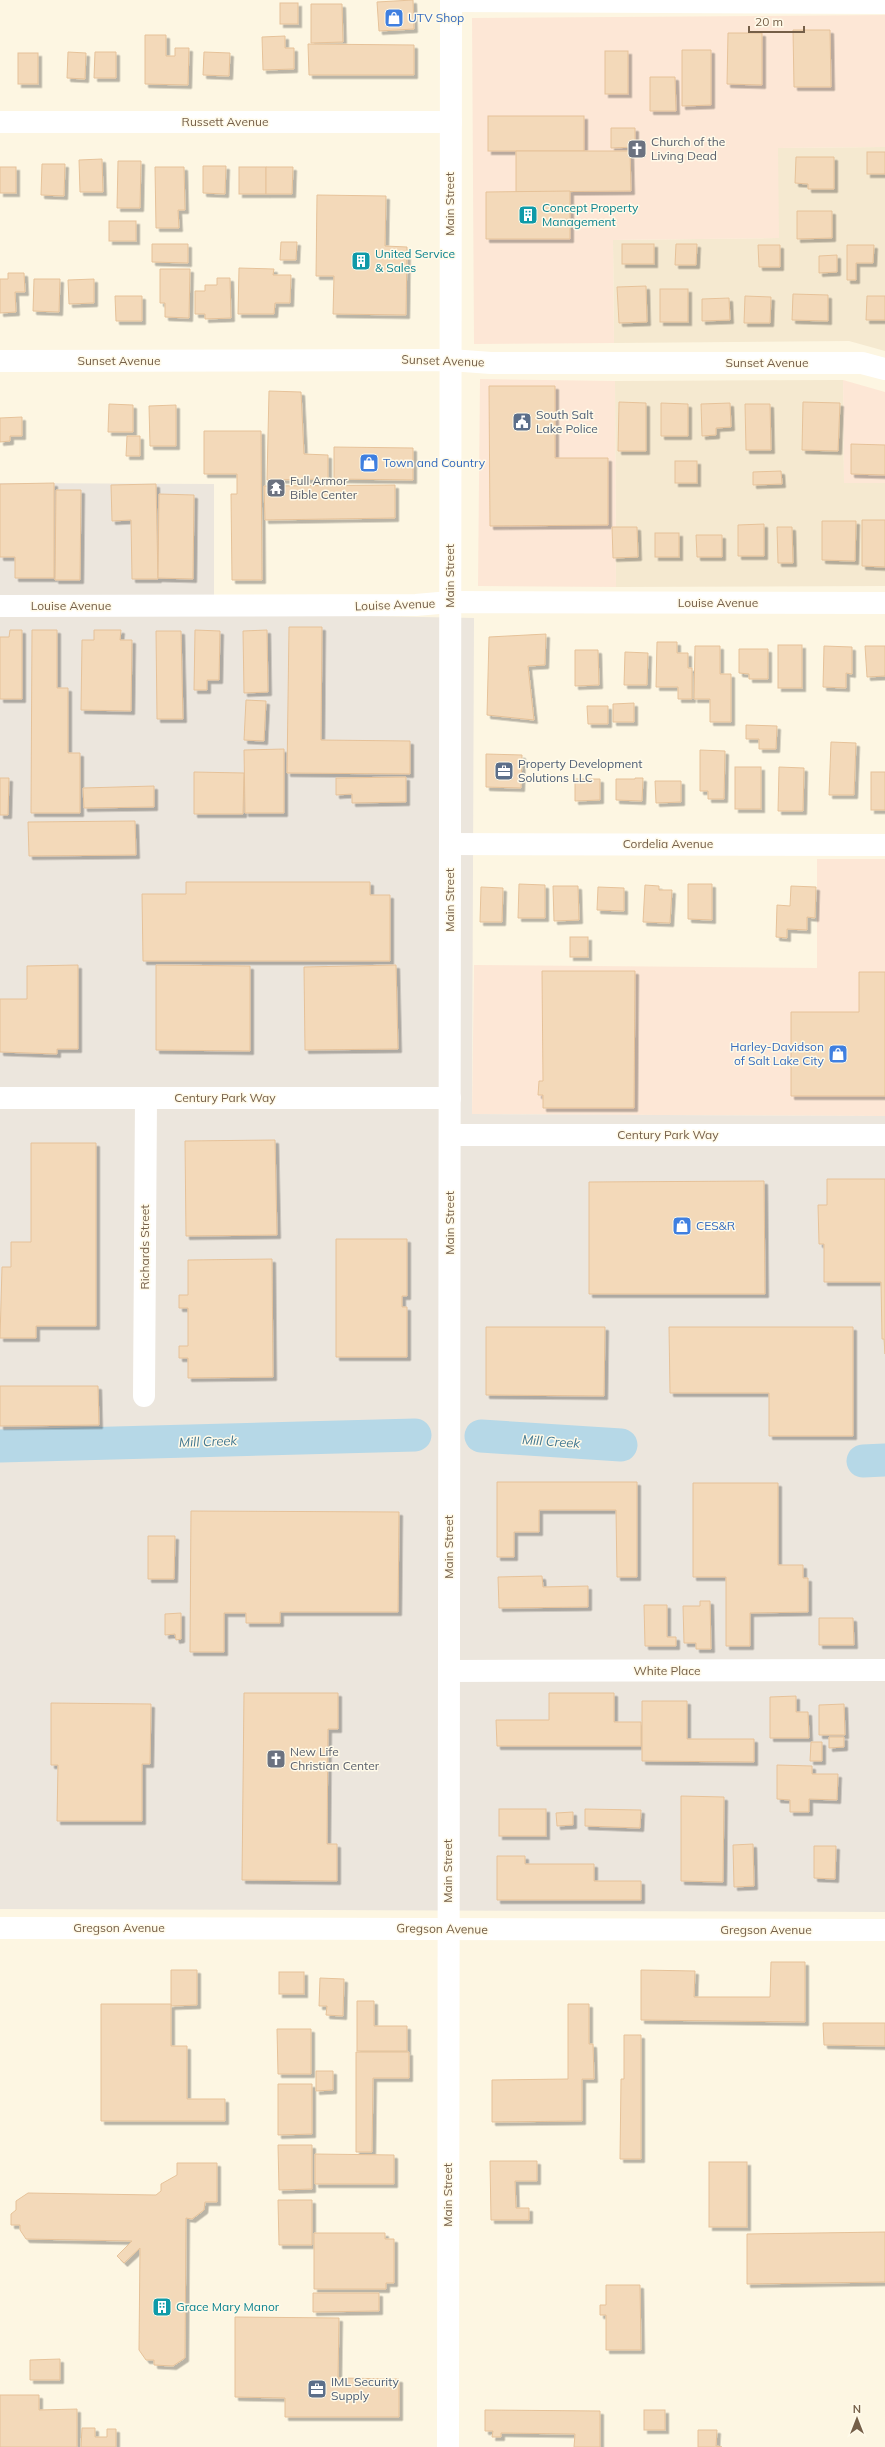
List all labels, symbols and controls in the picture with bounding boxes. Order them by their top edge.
shop icon: UTV Shop [383,7,405,29]
scale bar [749,8,804,34]
place label: UTV Shop [408,10,464,25]
text: 20 m [755,14,783,29]
street label: Russett Avenue [182,114,268,129]
place label: Church of the Living Dead [651,134,725,163]
church icon: Church of the Living Dead [626,138,648,160]
street label: Main Street [442,172,457,236]
place label: Concept Property Management [542,200,639,229]
building icon: Concept Property Management [517,204,539,226]
place label: United Service & Sales [375,246,455,275]
building icon: United Service & Sales [350,250,372,272]
street label: Sunset Avenue [401,352,485,369]
street label: Sunset Avenue [77,353,161,368]
street label: Sunset Avenue [725,355,809,370]
place label: South Salt Lake Police [536,407,598,436]
public building icon: South Salt Lake Police [511,411,533,433]
shop icon: Town and Country [358,452,380,474]
place label: Town and Country [383,455,486,470]
place label: Full Armor Bible Center [290,473,358,502]
temple icon: Full Armor Bible Center [265,477,287,499]
street label: Main Street [442,544,457,608]
street label: Louise Avenue [678,595,758,610]
street label: Louise Avenue [354,596,435,613]
street label: Louise Avenue [31,598,111,613]
place label: Property Development Solutions LLC [518,756,642,785]
office icon: Property Development Solutions LLC [493,760,515,782]
street label: Cordelia Avenue [623,836,713,851]
street label: Main Street [442,868,457,932]
place label: Harley-Davidson of Salt Lake City [730,1039,825,1068]
shop icon: Harley-Davidson of Salt Lake City [827,1043,849,1065]
street label: Century Park Way [174,1090,276,1105]
street label: Century Park Way [617,1127,719,1142]
street label: Main Street [442,1191,457,1255]
street label: Richards Street [137,1204,152,1290]
shop icon: CES&R [671,1215,693,1237]
place label: CES&R [696,1218,735,1233]
water label: Mill Creek [521,1431,581,1451]
water label: Mill Creek [179,1432,238,1450]
street label: Main Street [441,1515,456,1579]
street label: White Place [633,1663,701,1678]
place label: New Life Christian Center [290,1744,380,1773]
church icon: New Life Christian Center [265,1748,287,1770]
street label: Main Street [440,1839,455,1903]
street label: Gregson Avenue [73,1920,165,1935]
street label: Gregson Avenue [396,1920,488,1937]
street label: Gregson Avenue [720,1922,812,1937]
street label: Main Street [440,2163,455,2227]
building icon: Grace Mary Manor [151,2296,173,2318]
place label: Grace Mary Manor [176,2299,280,2314]
place label: IML Security Supply [331,2374,399,2403]
office icon: IML Security Supply [306,2378,328,2400]
north arrow [837,2399,877,2439]
text: N [853,2402,861,2416]

